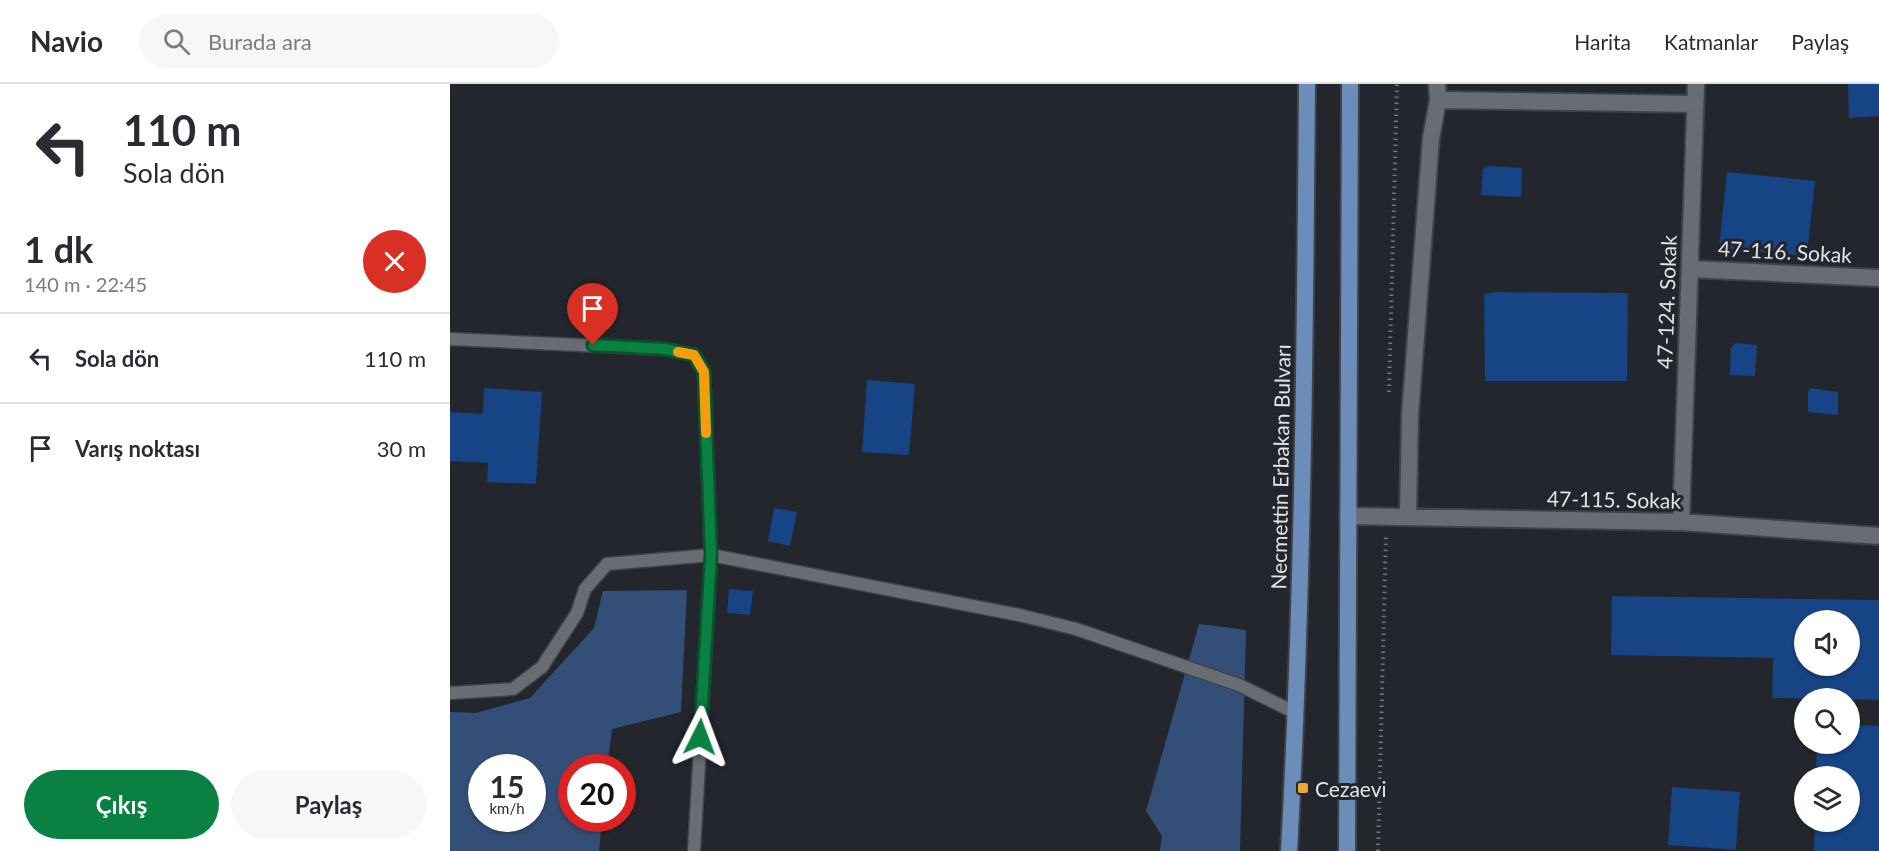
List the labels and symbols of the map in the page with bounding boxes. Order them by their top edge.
street label: 47-124. Sokak [1651,234,1681,369]
street label: 47-116. Sokak [1717,235,1853,267]
pin [567,283,618,345]
street label: Necmettin Erbakan Bulvarı [1265,344,1295,590]
street label: 47-115. Sokak [1547,485,1682,513]
position arrow [668,705,732,769]
speed limit sign: 20 [558,754,636,832]
place label: Cezaevi [1315,776,1387,801]
marker: Cezaevi [1296,781,1310,795]

